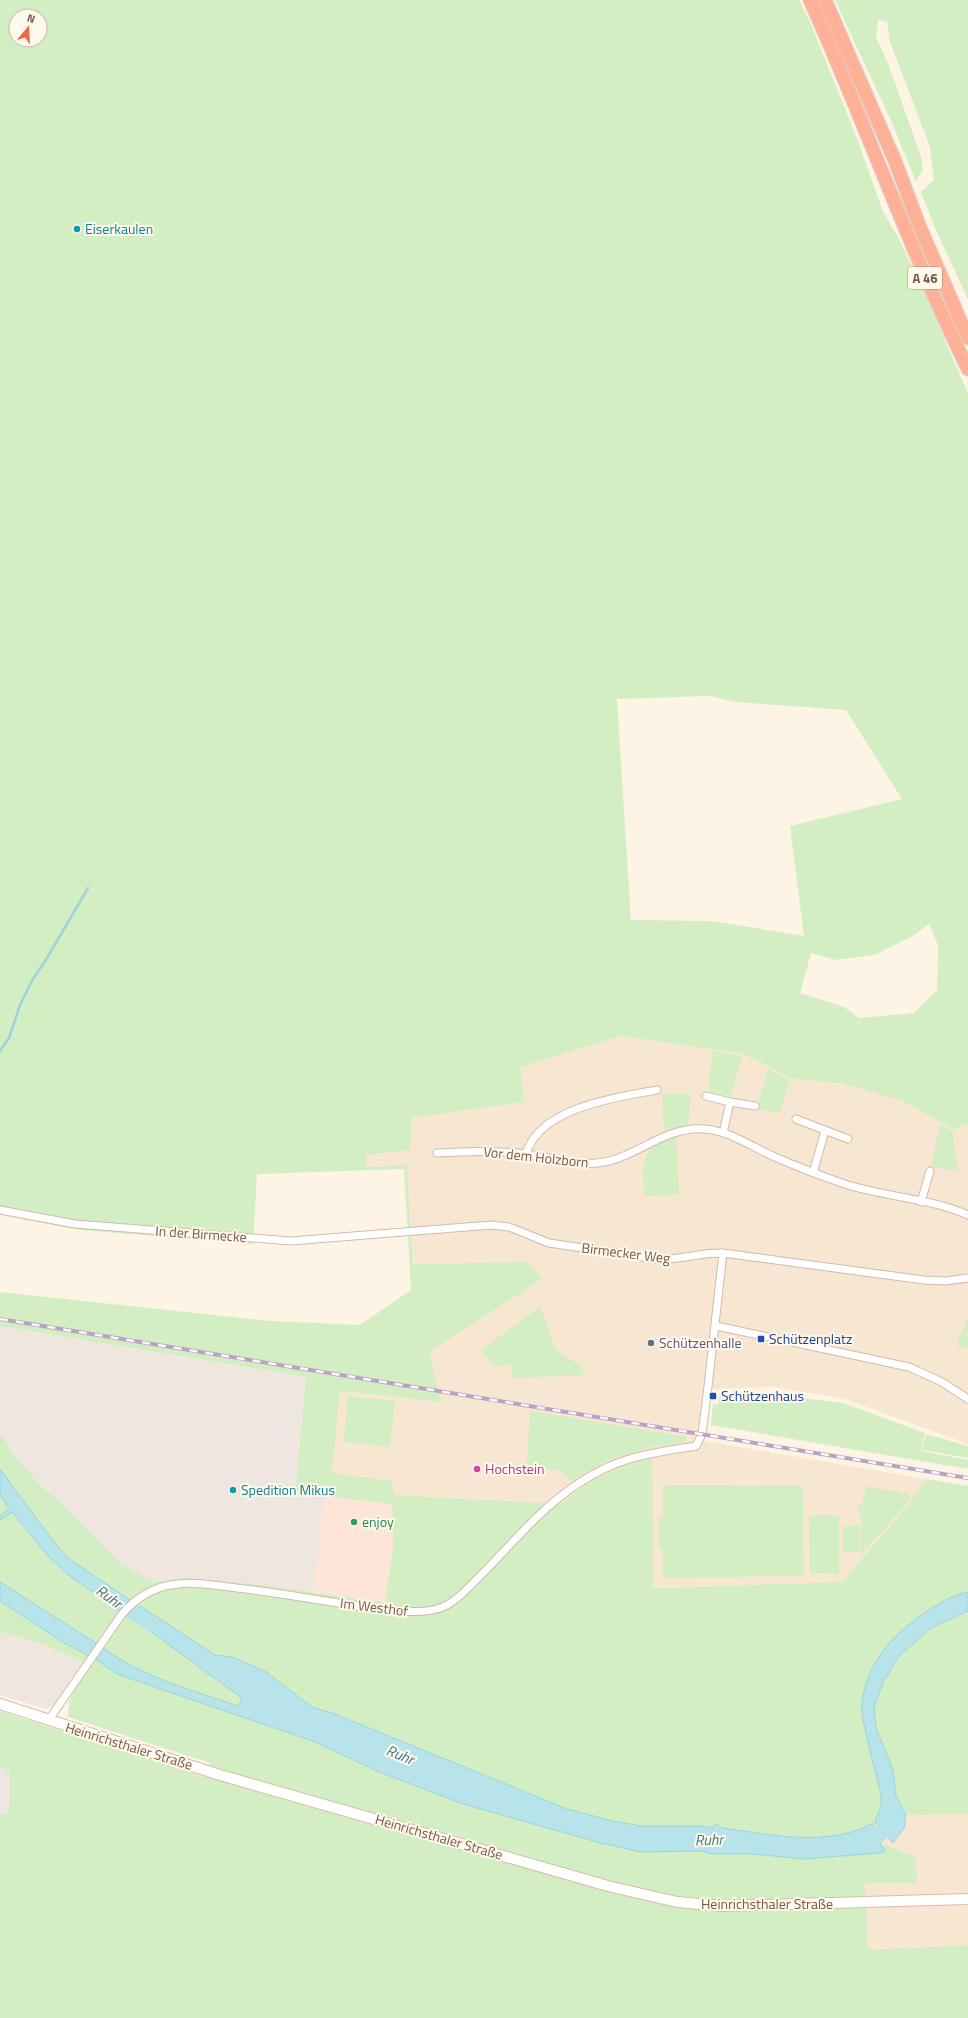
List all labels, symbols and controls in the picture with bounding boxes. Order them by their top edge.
north arrow [8,8,48,48]
text: N [25,10,37,27]
place label: Eiserkaulen [85,218,153,239]
marker: Eiserkaulen [72,224,82,234]
road number: A 46 [908,267,942,289]
street label: Vor dem Holzborn [482,1141,590,1172]
street label: In der Birmecke [155,1220,247,1247]
street label: Birmecker Weg [580,1237,672,1268]
place label: Schützenplatz [769,1328,852,1349]
place label: Schützenhalle [659,1332,742,1353]
marker: Schützenplatz [756,1334,766,1344]
marker: Schützenhalle [646,1338,656,1348]
place label: Schützenhaus [721,1385,804,1406]
marker: Schützenhaus [708,1391,718,1401]
place label: Hochstein [485,1458,544,1479]
marker: Hochstein [472,1464,482,1474]
place label: Spedition Mikus [241,1479,335,1500]
marker: Spedition Mikus [228,1485,238,1495]
place label: enjoy [362,1511,394,1532]
marker: enjoy [349,1517,359,1527]
water label: Ruhr [91,1579,129,1616]
street label: Im Westhof [339,1592,410,1621]
street label: Heinrichsthaler Straße [63,1716,195,1775]
water label: Ruhr [383,1739,420,1771]
street label: Heinrichsthaler Straße [373,1808,506,1865]
water label: Ruhr [695,1827,726,1851]
street label: Heinrichsthaler Straße [701,1893,833,1914]

